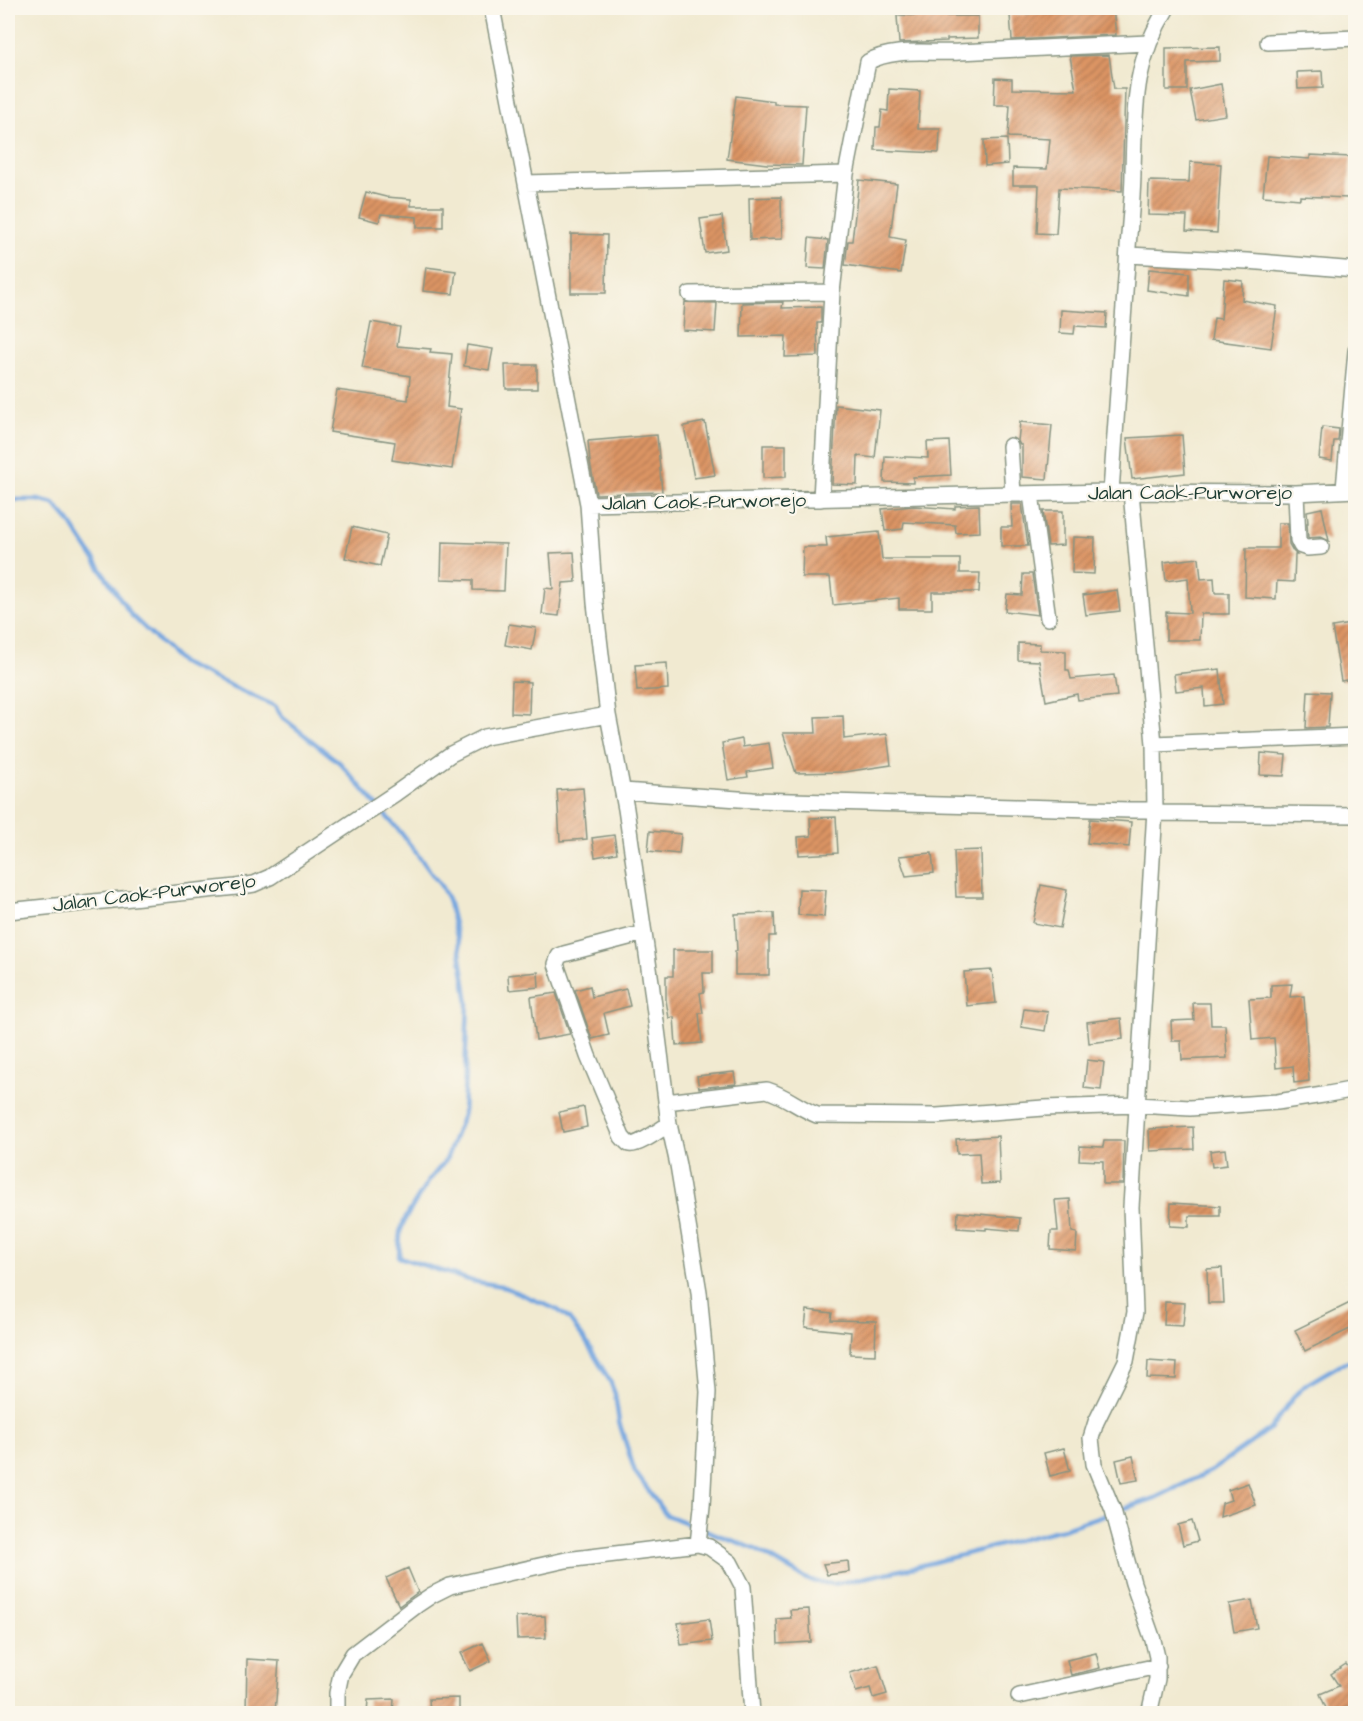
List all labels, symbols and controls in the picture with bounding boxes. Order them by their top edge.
street label: Jalan Caok-Purworejo [1088,479,1292,507]
street label: Jalan Caok-Purworejo [602,486,806,518]
street label: Jalan Caok-Purworejo [51,867,257,919]

